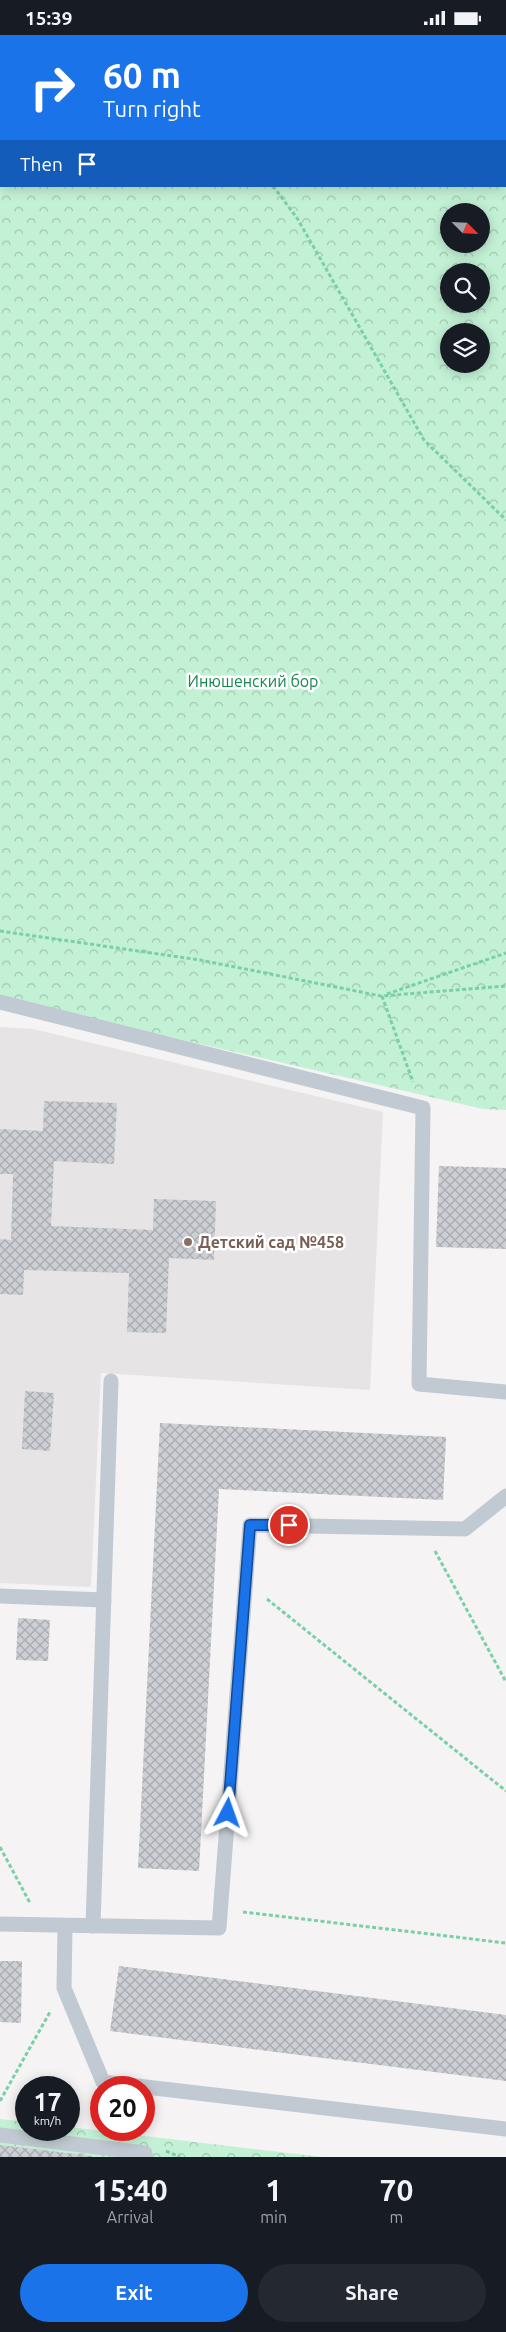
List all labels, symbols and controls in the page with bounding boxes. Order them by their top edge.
text: 15:39 [25,7,73,29]
icon: right [20,55,85,120]
text: 60 m [103,55,181,95]
text: Turn right [103,96,201,121]
icon: arrive [73,150,101,178]
text: Then [20,153,63,175]
north arrow [440,203,490,253]
map controls [440,203,490,373]
button: search [440,263,490,313]
button: layers [440,323,490,373]
park label: Инюшенский бор [188,672,318,690]
place label: Детский сад №458 [198,1233,344,1251]
marker: Детский сад №458 [182,1236,194,1248]
pin [268,1504,310,1546]
icon: arrive [275,1511,303,1539]
position arrow [201,1786,253,1838]
speed limit sign: 20 [90,2076,155,2141]
text: 17 [33,2088,62,2116]
text: km/h [34,2114,61,2127]
text: 15:40 [93,2173,168,2207]
text: 1 [265,2173,282,2207]
text: 70 [380,2173,413,2207]
text: Arrival [107,2208,153,2226]
text: min [260,2208,287,2226]
text: m [390,2208,403,2226]
button: Exit [20,2264,248,2322]
button: Share [258,2264,486,2322]

